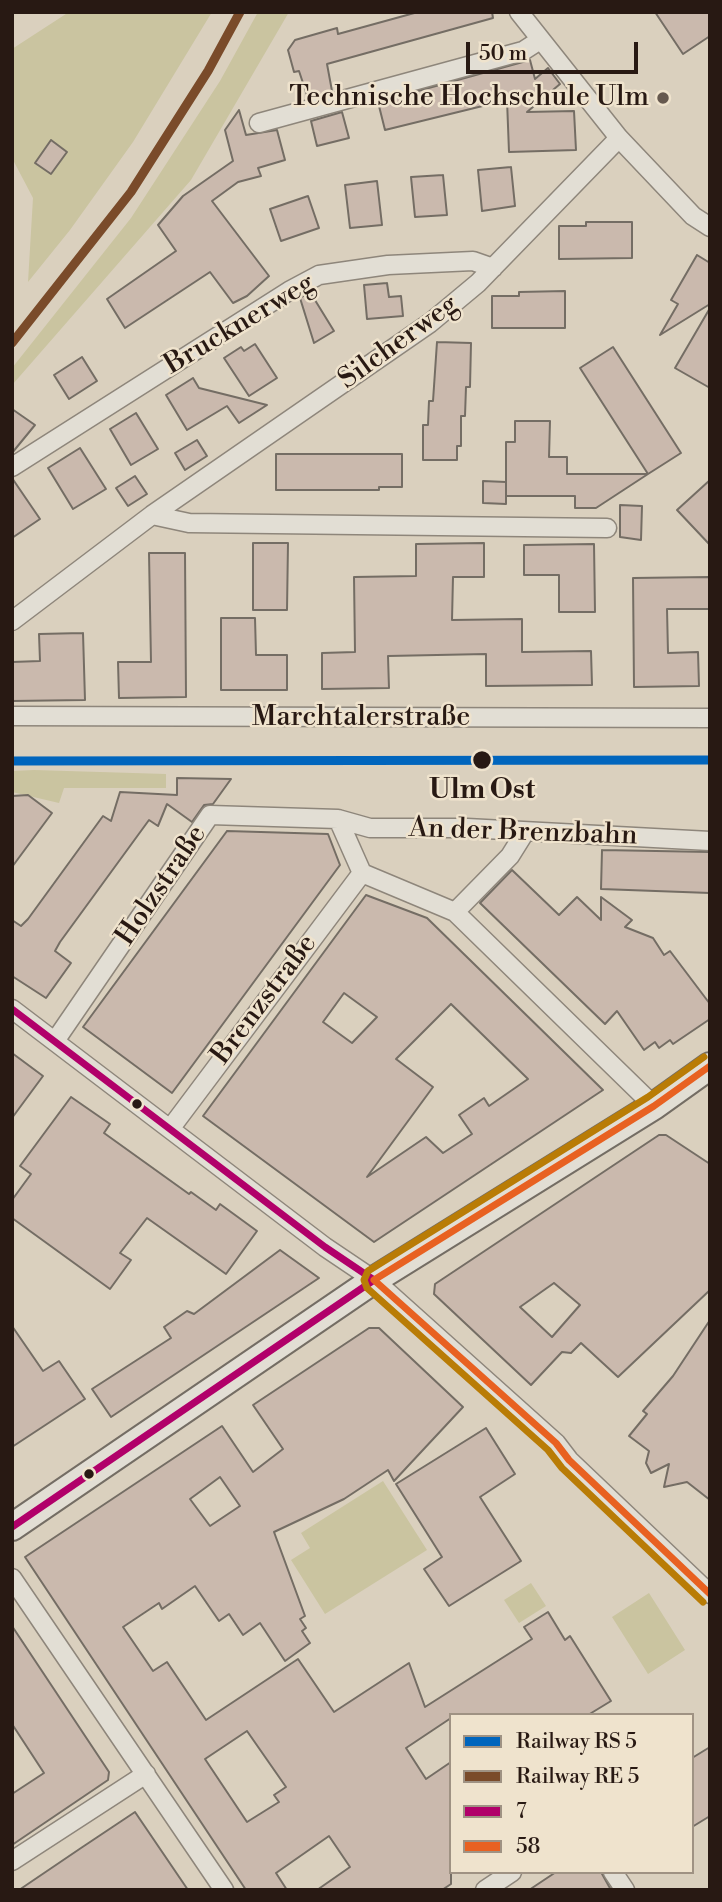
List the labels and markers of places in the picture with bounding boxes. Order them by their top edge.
place label: Technische Hochschule Ulm [289,81,649,115]
marker: Technische Hochschule Ulm [655,90,671,106]
marker: Ulm Ost [471,749,493,771]
place label: Ulm Ost [429,774,535,808]
unlabelled marker [130,1097,144,1111]
unlabelled marker [82,1467,96,1481]

